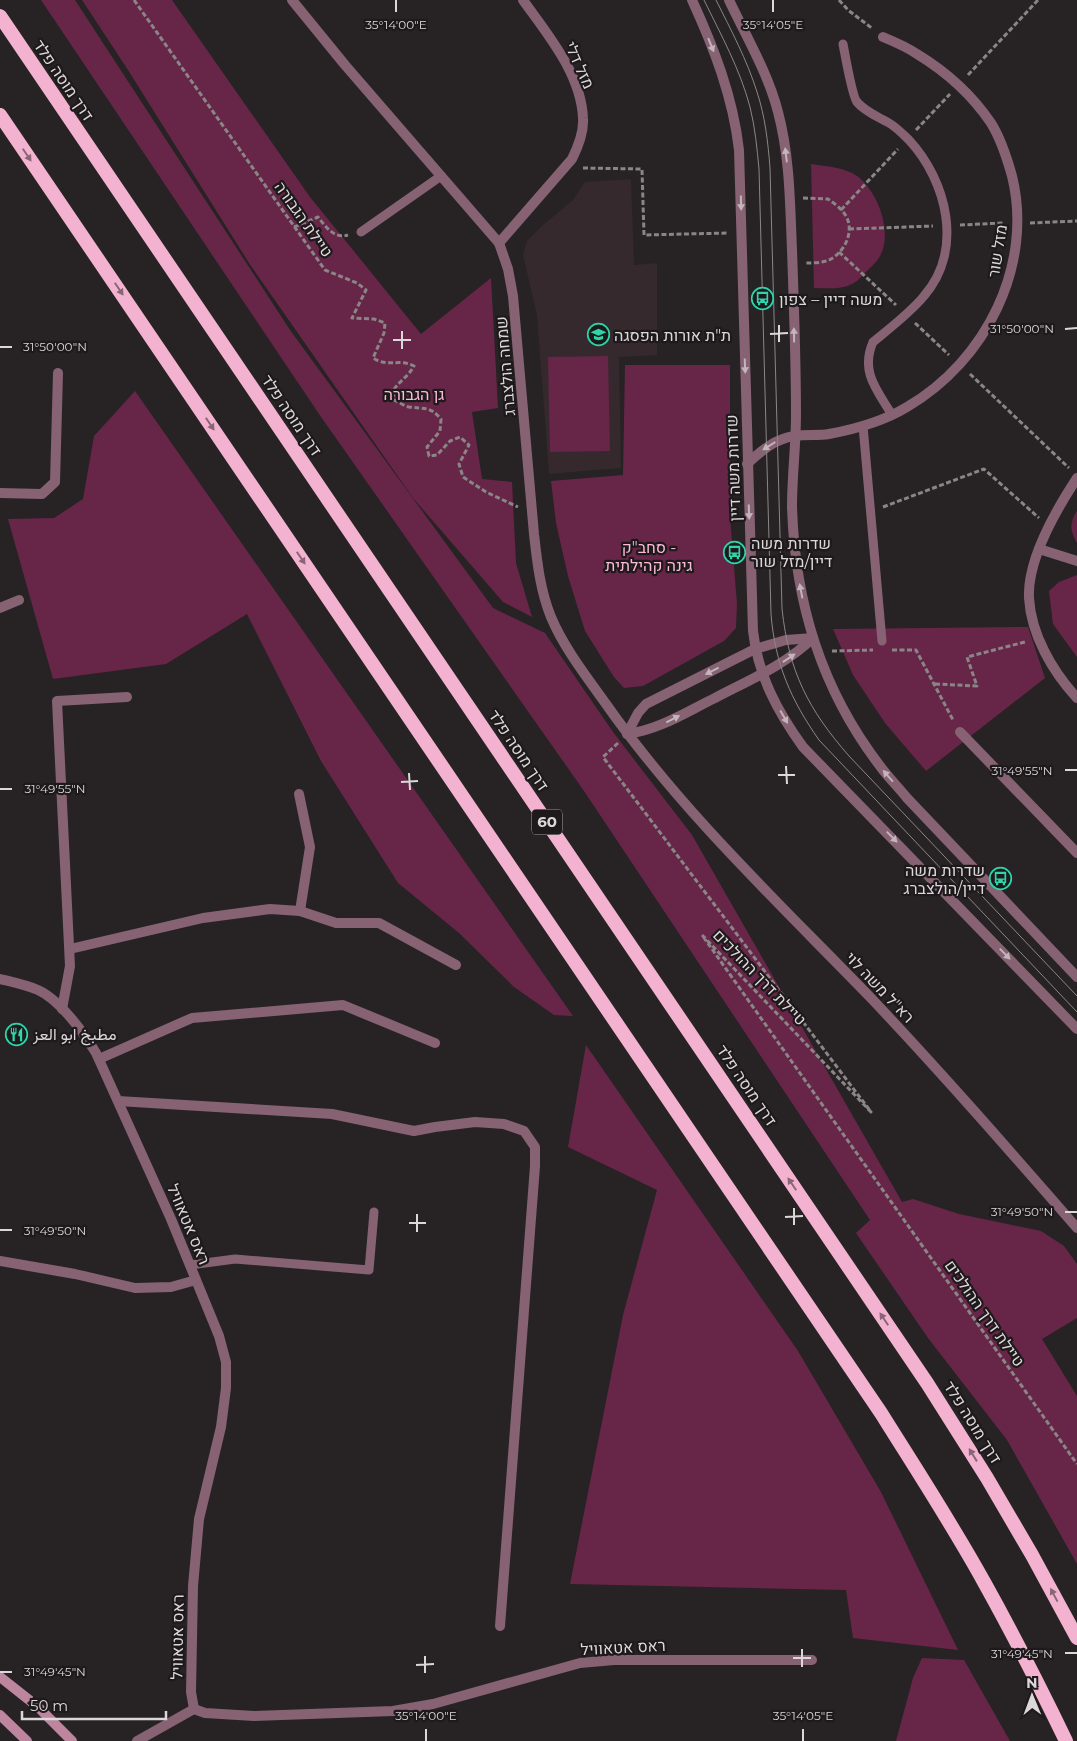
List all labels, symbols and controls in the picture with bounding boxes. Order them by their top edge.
text: 35°14'00"E [365,17,427,32]
text: 35°14'05"E [743,17,803,32]
street label: דרך מוסה פלד [30,36,98,124]
one-way arrow [708,38,716,52]
street label: מזל דלי [561,39,598,92]
one-way arrow [782,146,790,162]
one-way arrow [22,148,32,162]
street label: טיילת הגבורה [271,178,337,261]
one-way arrow [737,195,745,211]
street label: מזל שור [984,223,1011,279]
one-way arrow [114,283,124,296]
bus stop icon: משה דיין – צפון [751,287,775,311]
place label: משה דיין – צפון [779,290,883,309]
street label: שמחה הולצברג [492,315,519,416]
text: 31°50'00"N [990,321,1054,336]
school or university icon: ת"ת אורות הפסגה [586,323,610,347]
place label: ת"ת אורות הפסגה [614,326,731,345]
one-way arrow [790,326,798,342]
text: 31°50'00"N [23,339,87,354]
one-way arrow [741,358,749,374]
street label: דרך מוסה פלד [258,371,326,459]
park label: גן הגבורה [384,385,444,404]
street label: שדרות משה דיין [722,414,745,522]
one-way arrow [205,417,215,431]
one-way arrow [762,441,776,451]
one-way arrow [745,505,753,521]
place label: שדרות משה דיין/מזל שור [751,534,832,571]
park label: סחב"ק - גינה קהילתית [605,538,693,575]
bus stop icon: שדרות משה דיין/מזל שור [723,540,747,564]
one-way arrow [296,551,306,565]
one-way arrow [797,583,805,599]
one-way arrow [782,653,796,663]
one-way arrow [705,667,719,675]
street label: דרך מוסה פלד [485,706,553,794]
one-way arrow [779,711,788,724]
one-way arrow [666,715,680,723]
text: 31°49'55"N [991,763,1053,778]
one-way arrow [882,770,894,782]
text: 31°49'55"N [24,781,86,796]
road number: 60 [532,810,562,834]
one-way arrow [886,831,898,843]
place label: שדרות משה דיין/הולצברג [903,861,985,898]
bus stop icon: שדרות משה דיין/הולצברג [989,867,1013,891]
street label: טיילת דרך ההולכים [709,926,810,1029]
street label: רא"ל משה לוי [841,948,918,1027]
one-way arrow [999,948,1011,960]
restaurant icon: مطبخ ابو العز [5,1022,29,1046]
place label: مطبخ ابو العز [32,1025,116,1046]
street label: דרך מוסה פלד [713,1041,781,1129]
one-way arrow [788,1177,797,1191]
street label: ראס אטאוויל [163,1181,214,1267]
text: 31°49'50"N [991,1204,1053,1219]
text: 31°49'50"N [24,1223,86,1238]
street label: טיילת דרך ההולכים [941,1256,1028,1370]
one-way arrow [879,1312,889,1325]
street label: דרך מוסה פלד [940,1378,1005,1467]
one-way arrow [968,1448,977,1461]
one-way arrow [1050,1588,1058,1603]
street label: ראס אטאוויל [167,1594,188,1680]
street label: ראס אטאוויל [580,1636,666,1659]
text: 31°49'45"N [991,1646,1053,1661]
text: 31°49'45"N [24,1664,86,1679]
north arrow [1007,1671,1057,1721]
text: N [1026,1674,1038,1692]
scale bar [22,1688,166,1720]
text: 50 m [30,1696,68,1715]
text: 35°14'00"E [395,1708,457,1723]
text: 35°14'05"E [773,1708,833,1723]

